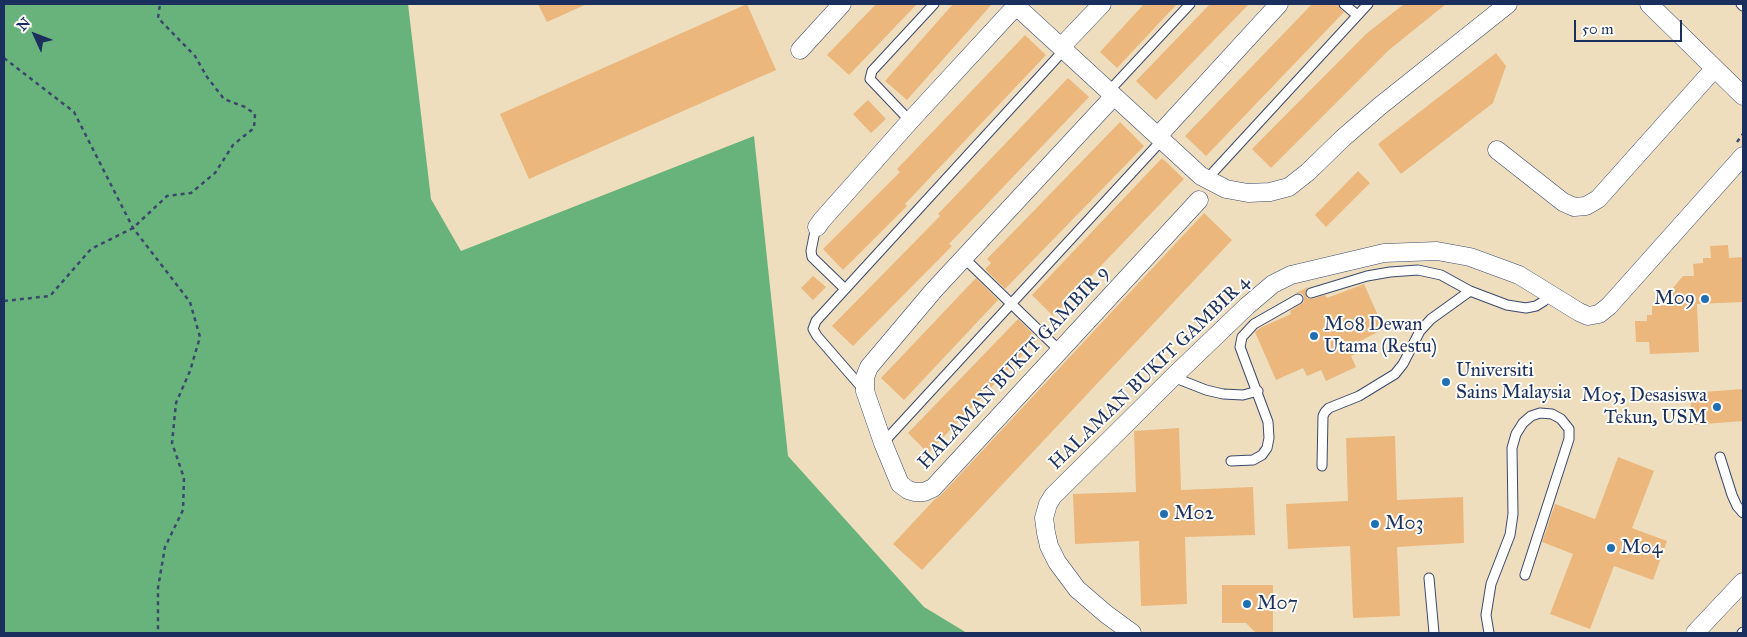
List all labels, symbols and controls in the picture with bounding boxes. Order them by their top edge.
north arrow [10,10,60,60]
scale bar [1577,10,1684,42]
text: N [13,14,34,35]
text: 50 m [1582,20,1614,38]
street label: HALAMAN BUKIT GAMBIR 9 [914,262,1114,474]
street label: HALAMAN BUKIT GAMBIR 4 [1045,271,1255,475]
place label: M09 [1654,288,1695,310]
marker: M09 [1699,293,1711,305]
place label: M08 Dewan Utama (Restu) [1324,314,1437,358]
marker: M08 Dewan Utama (Restu) [1308,330,1320,342]
place label: Universiti Sains Malaysia [1456,360,1571,404]
marker: Universiti Sains Malaysia [1440,376,1452,388]
place label: M05, Desasiswa Tekun, USM [1582,385,1707,429]
marker: M05, Desasiswa Tekun, USM [1711,401,1723,413]
place label: M02 [1174,503,1214,525]
marker: M02 [1158,508,1170,520]
place label: M03 [1385,513,1423,535]
marker: M03 [1369,518,1381,530]
place label: M04 [1621,537,1662,559]
marker: M04 [1605,542,1617,554]
place label: M07 [1257,593,1298,615]
marker: M07 [1241,598,1253,610]

